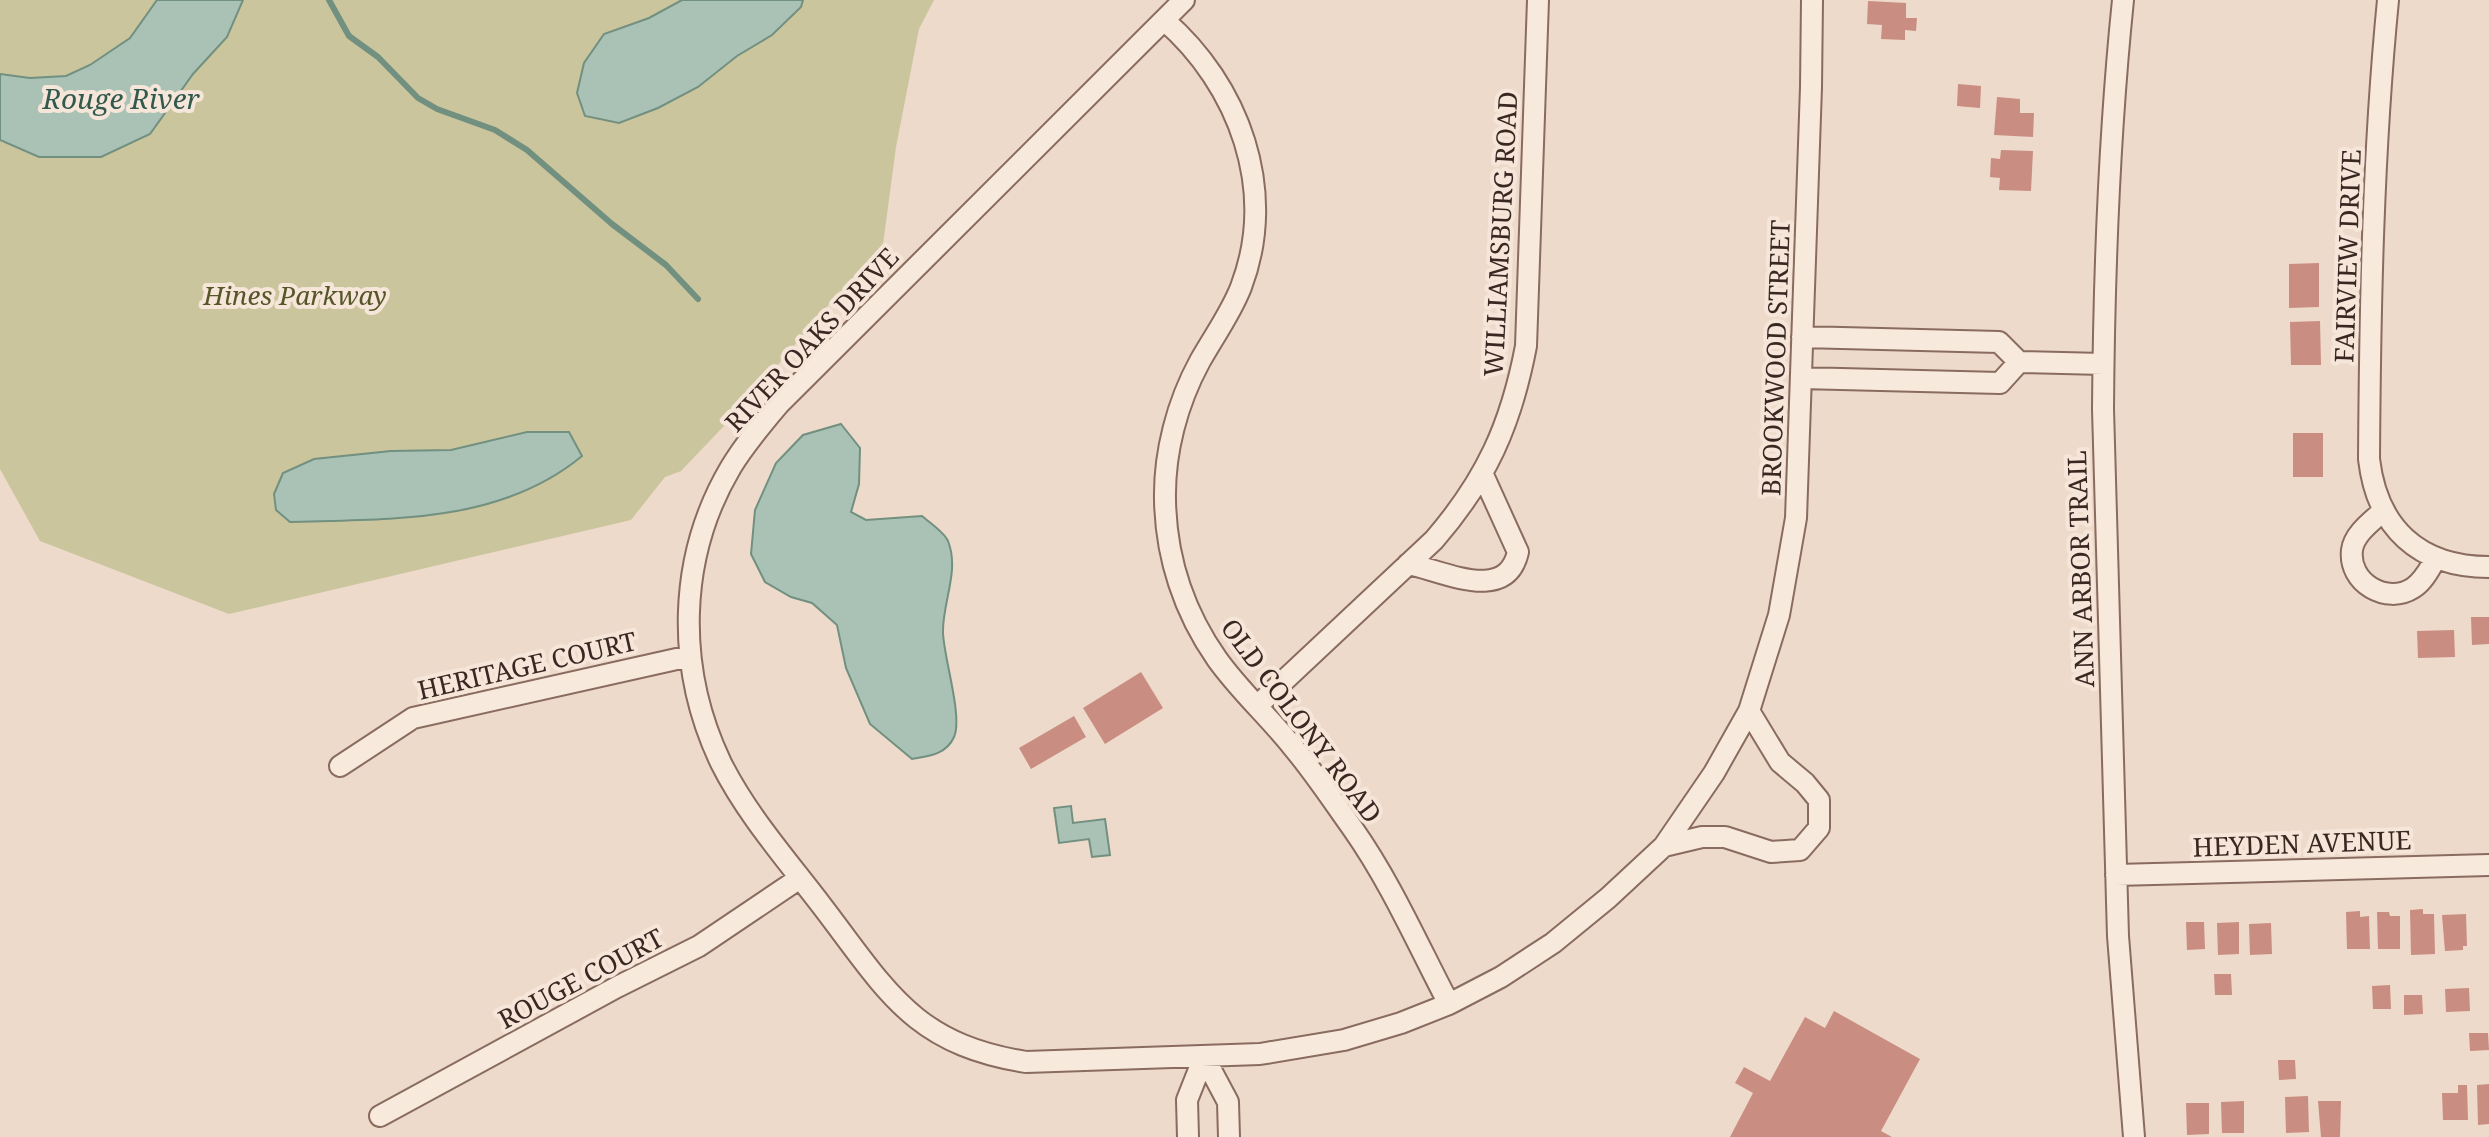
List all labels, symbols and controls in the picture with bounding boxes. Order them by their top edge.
water label: Rouge River [41,79,200,117]
street label: WILLIAMSBURG ROAD [1475,90,1525,378]
street label: FAIRVIEW DRIVE [2325,149,2369,363]
street label: BROOKWOOD STREET [1752,219,1798,497]
street label: RIVER OAKS DRIVE [716,239,906,439]
park label: Hines Parkway [202,277,387,313]
street label: ANN ARBOR TRAIL [2058,450,2102,688]
street label: OLD COLONY ROAD [1213,611,1391,830]
street label: HERITAGE COURT [414,622,640,708]
street label: HEYDEN AVENUE [2192,821,2412,865]
street label: ROUGE COURT [492,919,670,1037]

